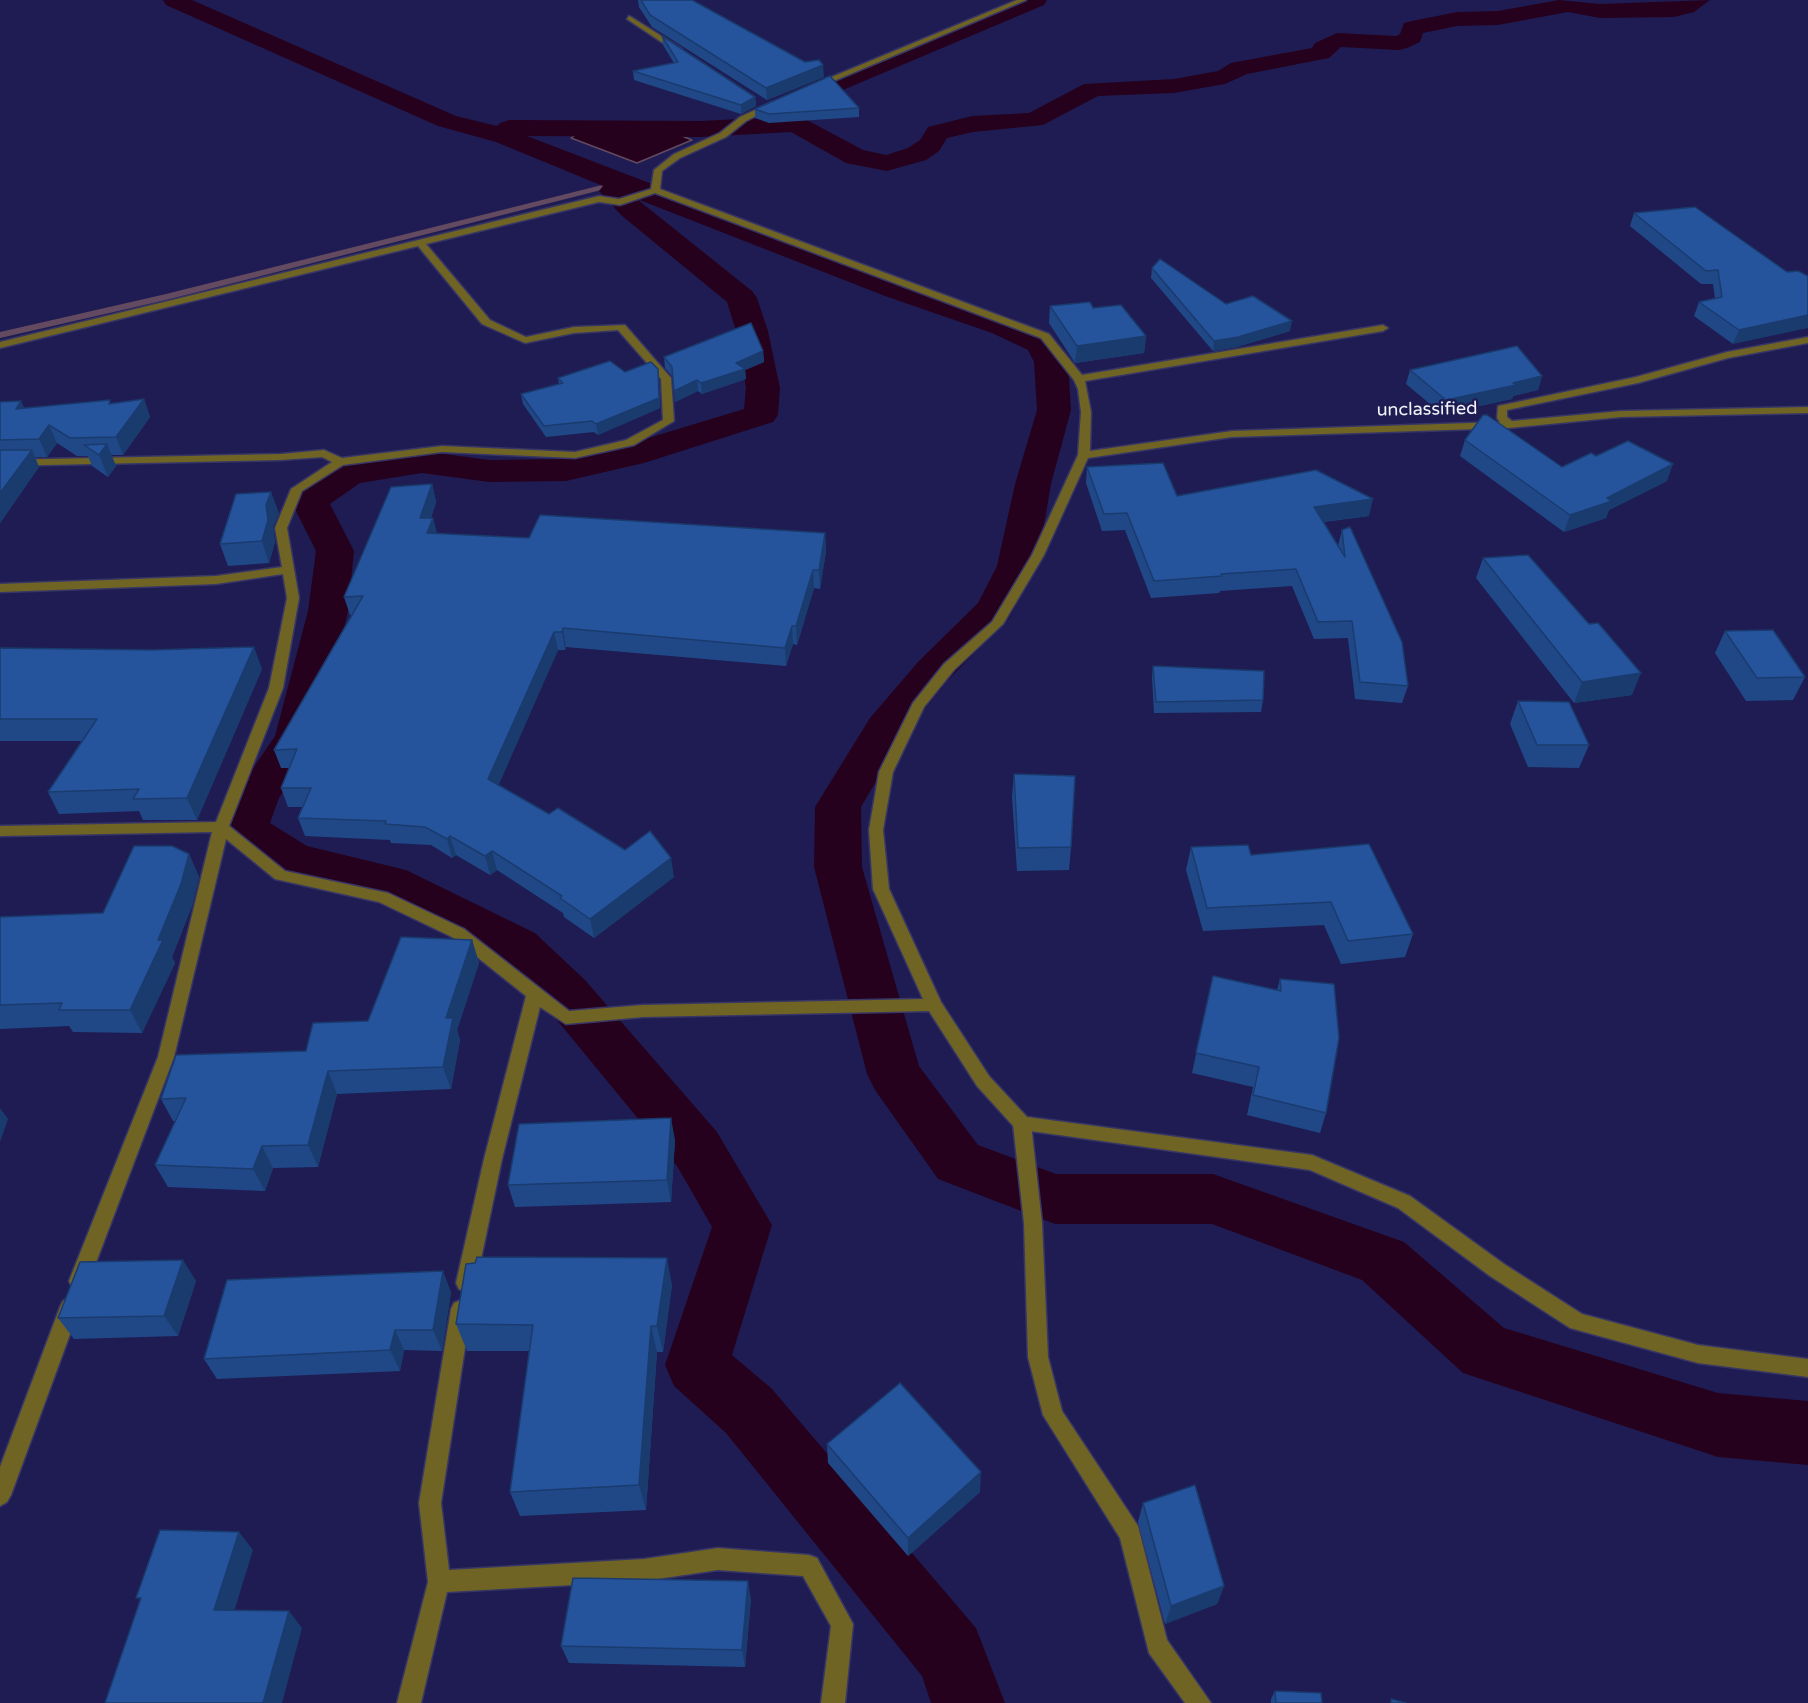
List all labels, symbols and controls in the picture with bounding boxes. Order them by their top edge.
street label: unclassified [1376,398,1478,422]

